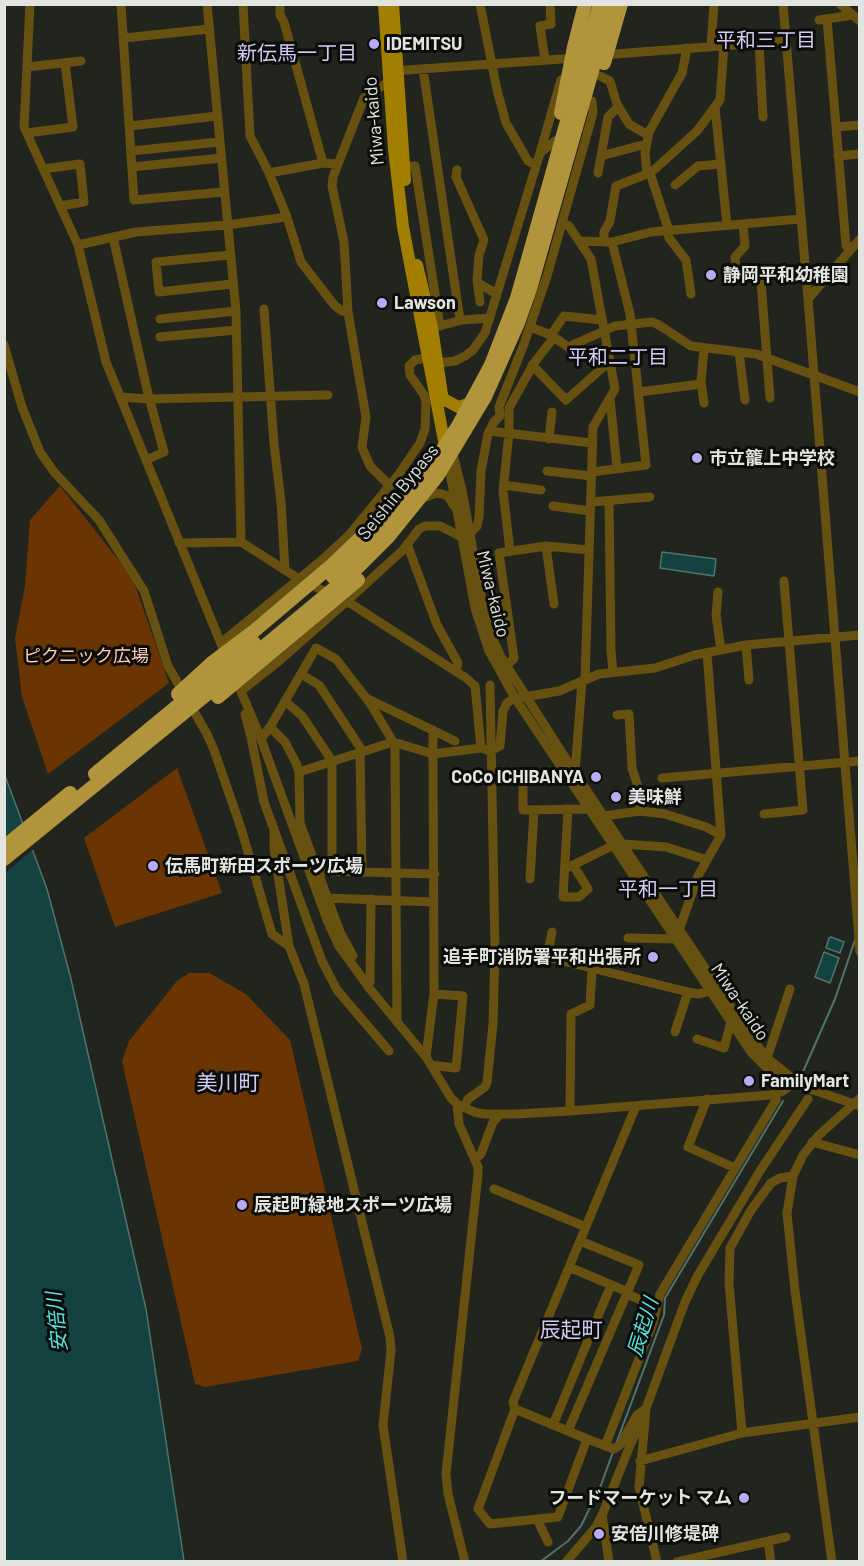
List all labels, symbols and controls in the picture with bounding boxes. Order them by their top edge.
district label: 平和三丁目 [716,28,816,52]
place label: IDEMITSU [386,33,462,55]
marker: IDEMITSU [367,37,381,51]
district label: 新伝馬一丁目 [237,41,357,65]
street label: Miwa-kaido [359,76,389,166]
place label: 静岡平和幼稚園 [723,264,849,286]
marker: 静岡平和幼稚園 [704,268,718,282]
place label: Lawson [394,292,456,314]
marker: Lawson [375,296,389,310]
district label: 平和二丁目 [568,345,668,369]
street label: Seishin Bypass [353,440,443,544]
place label: 市立籠上中学校 [709,447,835,469]
marker: 市立籠上中学校 [690,451,704,465]
street label: Miwa-kaido [472,548,514,640]
park label: ピクニック広場 [23,645,149,667]
place label: CoCo ICHIBANYA [451,766,584,788]
marker: CoCo ICHIBANYA [589,770,603,784]
place label: 美味鮮 [628,786,682,808]
marker: 美味鮮 [609,790,623,804]
place label: 伝馬町新田スポーツ広場 [165,855,363,877]
marker: 伝馬町新田スポーツ広場 [146,859,160,873]
district label: 平和一丁目 [618,877,718,901]
place label: 追手町消防署平和出張所 [443,946,641,968]
marker: 追手町消防署平和出張所 [646,950,660,964]
street label: Miwa-kaido [706,959,774,1045]
district label: 美川町 [197,1070,259,1096]
place label: FamilyMart [761,1070,849,1092]
marker: FamilyMart [742,1074,756,1088]
place label: 辰起町緑地スポーツ広場 [254,1194,452,1216]
marker: 辰起町緑地スポーツ広場 [235,1198,249,1212]
water label: 安倍川 [42,1291,72,1353]
water label: 辰起川 [623,1295,663,1359]
district label: 辰起町 [540,1317,602,1343]
place label: フードマーケット マム [548,1487,732,1509]
marker: フードマーケット マム [737,1491,751,1505]
place label: 安倍川修堤碑 [611,1523,719,1545]
marker: 安倍川修堤碑 [592,1527,606,1541]

